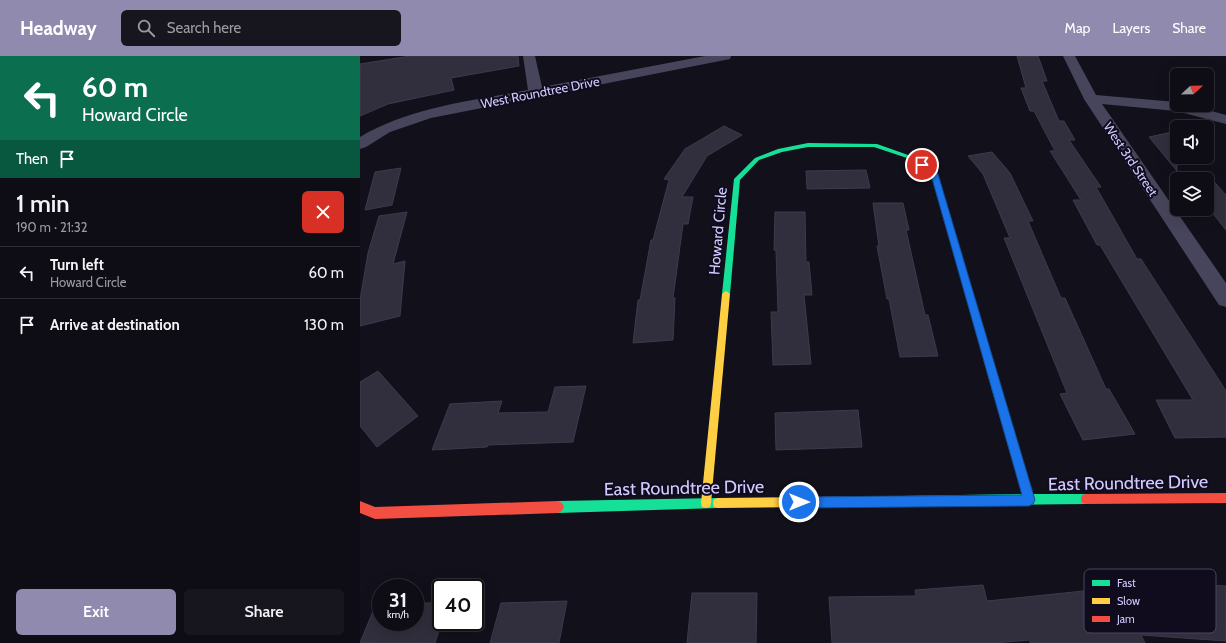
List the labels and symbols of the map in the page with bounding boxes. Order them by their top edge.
north arrow [1170,68,1214,112]
street label: West Roundtree Drive [479,73,601,111]
street label: West 3rd Street [1100,119,1162,199]
pin [905,148,939,182]
street label: Howard Circle [705,186,731,276]
street label: East Roundtree Drive [1048,471,1208,495]
street label: East Roundtree Drive [604,476,764,500]
position arrow [778,481,820,523]
legend [1084,569,1216,633]
text: Fast [1117,576,1136,590]
speed limit sign: 40 [432,579,484,631]
text: Slow [1117,594,1140,608]
text: Jam [1116,612,1135,626]

